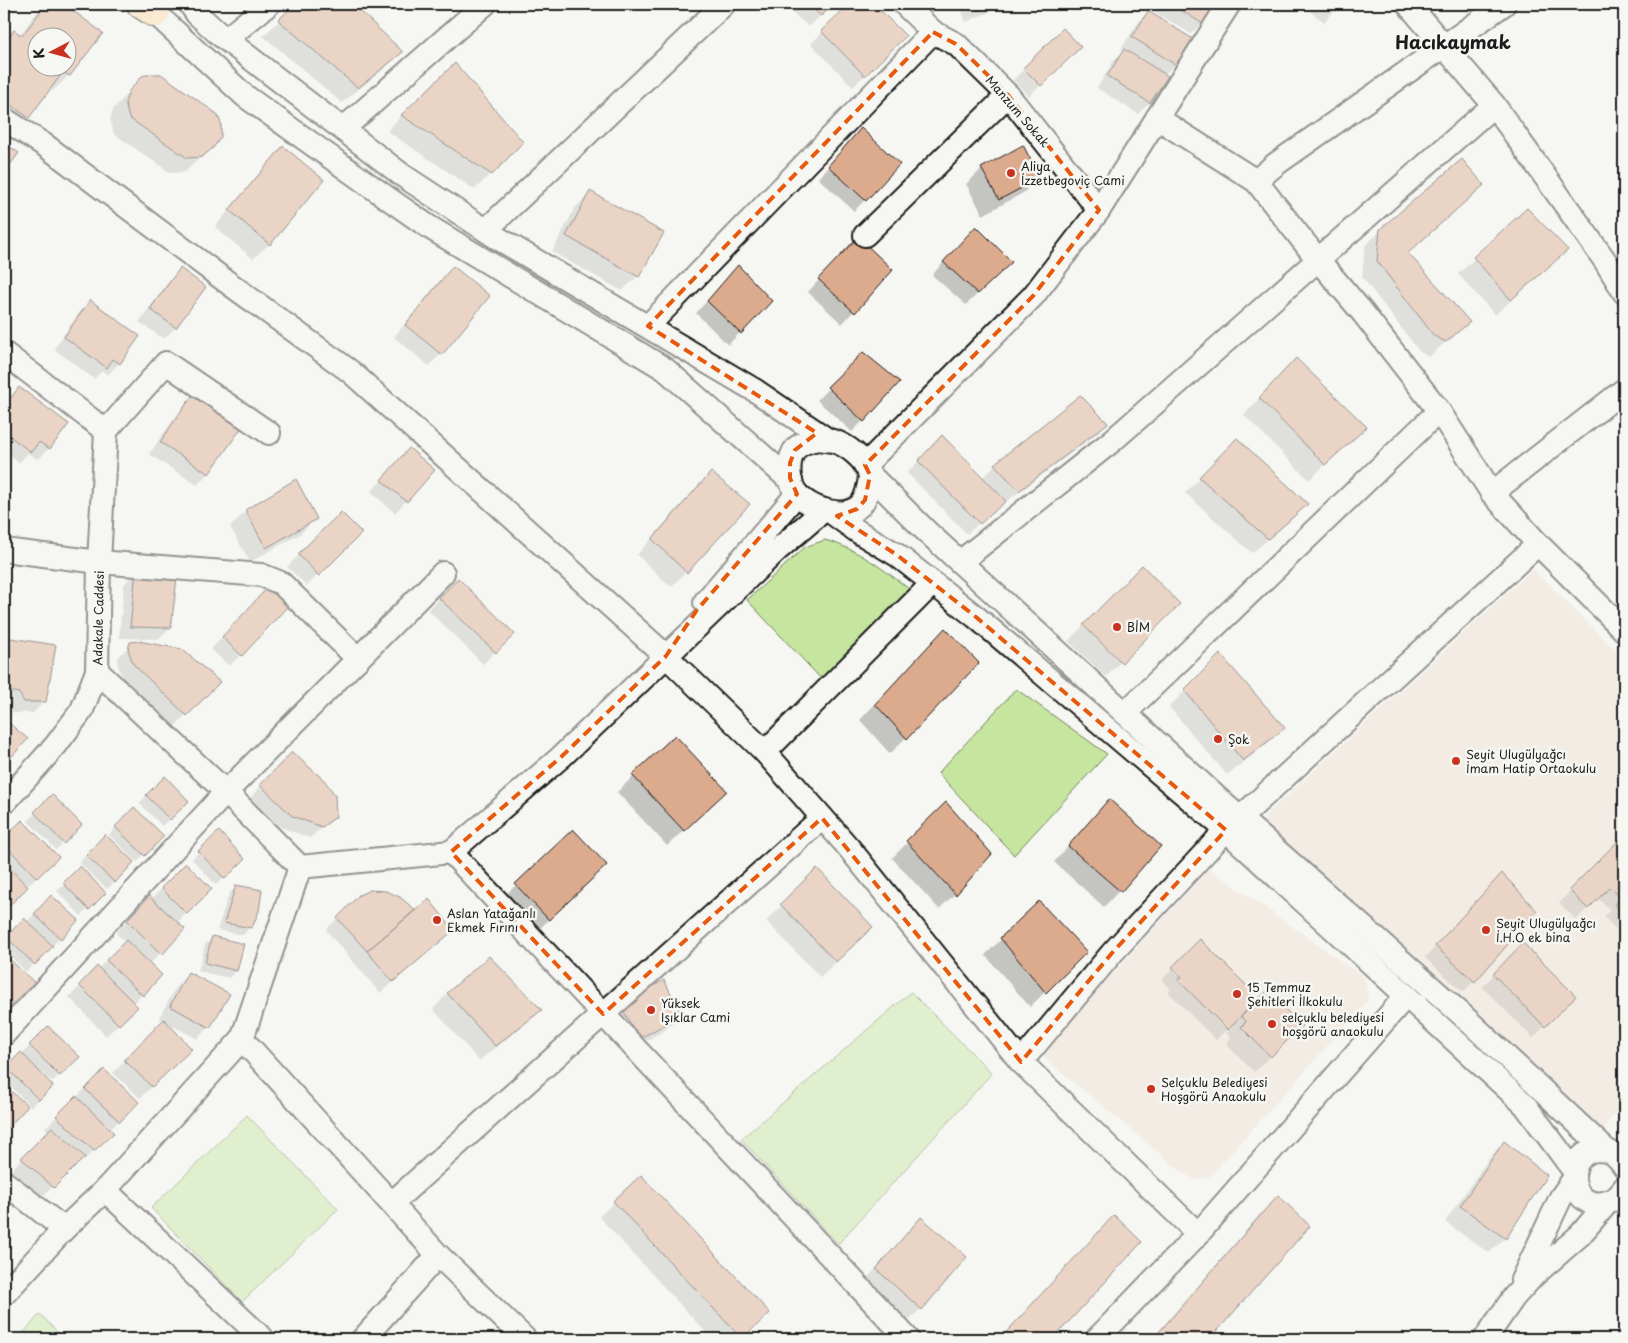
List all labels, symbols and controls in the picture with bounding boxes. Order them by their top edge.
north arrow [28,28,78,78]
district label: Hacıkaymak [1395,28,1511,55]
text: K [28,47,50,60]
street label: Manzum Sokak [982,71,1054,151]
place label: Aliya İzzetbegoviç Cami [1021,157,1125,189]
marker: Aliya İzzetbegoviç Cami [1005,167,1017,179]
street label: Adakale Caddesi [88,570,108,666]
place label: BİM [1127,618,1150,636]
marker: BİM [1111,621,1123,633]
place label: Şok [1228,730,1250,748]
marker: Şok [1212,733,1224,745]
place label: Seyit Ulugülyağcı İmam Hatip Ortaokulu [1466,745,1596,777]
marker: Seyit Ulugülyağcı İmam Hatip Ortaokulu [1450,755,1462,767]
place label: Aslan Yatağanlı Ekmek Fırını [447,904,536,936]
marker: Aslan Yatağanlı Ekmek Fırını [431,914,443,926]
place label: Seyit Ulugülyağcı İ.H.O ek bina [1496,914,1596,946]
marker: Seyit Ulugülyağcı İ.H.O ek bina [1480,924,1492,936]
place label: 15 Temmuz Şehitleri İlkokulu [1247,978,1343,1010]
marker: 15 Temmuz Şehitleri İlkokulu [1231,988,1243,1000]
place label: Yüksek Işıklar Cami [661,994,730,1026]
marker: Yüksek Işıklar Cami [645,1004,657,1016]
place label: selçuklu belediyesi hoşgörü anaokulu [1282,1008,1384,1040]
marker: selçuklu belediyesi hoşgörü anaokulu [1266,1018,1278,1030]
place label: Selçuklu Belediyesi Hoşgörü Anaokulu [1161,1073,1268,1105]
marker: Selçuklu Belediyesi Hoşgörü Anaokulu [1145,1083,1157,1095]

